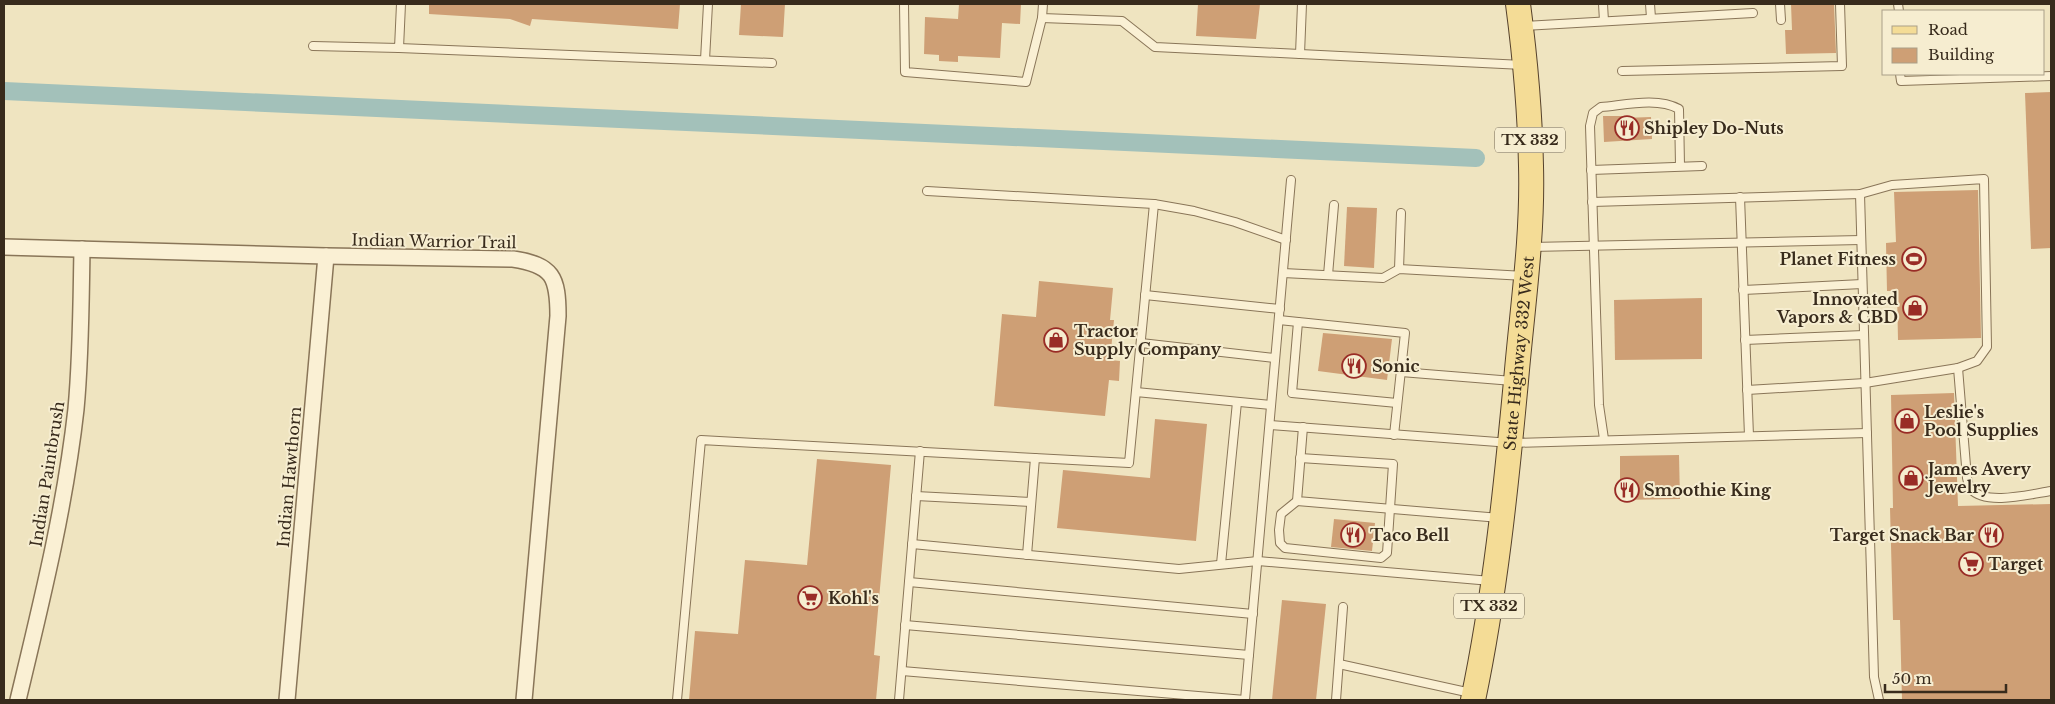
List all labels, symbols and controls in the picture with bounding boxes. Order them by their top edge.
legend [1882,10,2045,75]
text: Road [1928,20,1968,39]
text: Building [1928,45,1995,64]
restaurant icon: Shipley Do-Nuts [1614,115,1640,141]
place label: Shipley Do-Nuts [1644,118,1784,138]
road number: TX 332 [1495,128,1565,152]
street label: Indian Warrior Trail [351,230,517,252]
sports icon: Planet Fitness [1901,246,1927,272]
place label: Planet Fitness [1779,249,1896,269]
street label: State Highway 332 West [1499,255,1538,452]
place label: Innovated Vapors & CBD [1776,289,1898,327]
shop icon: Innovated Vapors & CBD [1902,295,1928,321]
place label: Tractor Supply Company [1074,321,1222,359]
shop icon: Tractor Supply Company [1043,327,1069,353]
restaurant icon: Sonic [1341,353,1367,379]
place label: Sonic [1372,356,1420,376]
street label: Indian Paintbrush [26,400,68,548]
place label: Leslie's Pool Supplies [1924,402,2039,440]
street label: Indian Hawthorn [273,406,305,548]
shop icon: Leslie's Pool Supplies [1894,408,1920,434]
place label: James Avery Jewelry [1925,459,2031,497]
shop icon: James Avery Jewelry [1898,465,1924,491]
restaurant icon: Smoothie King [1614,477,1640,503]
place label: Smoothie King [1644,480,1772,500]
restaurant icon: Taco Bell [1340,522,1366,548]
restaurant icon: Target Snack Bar [1978,522,2004,548]
place label: Taco Bell [1370,525,1450,545]
place label: Target Snack Bar [1830,525,1974,545]
supermarket icon: Target [1958,551,1984,577]
place label: Target [1988,554,2044,574]
supermarket icon: Kohl's [797,585,823,611]
place label: Kohl's [828,588,879,608]
road number: TX 332 [1454,594,1524,618]
scale bar [1885,662,2006,694]
text: 50 m [1892,669,1932,688]

